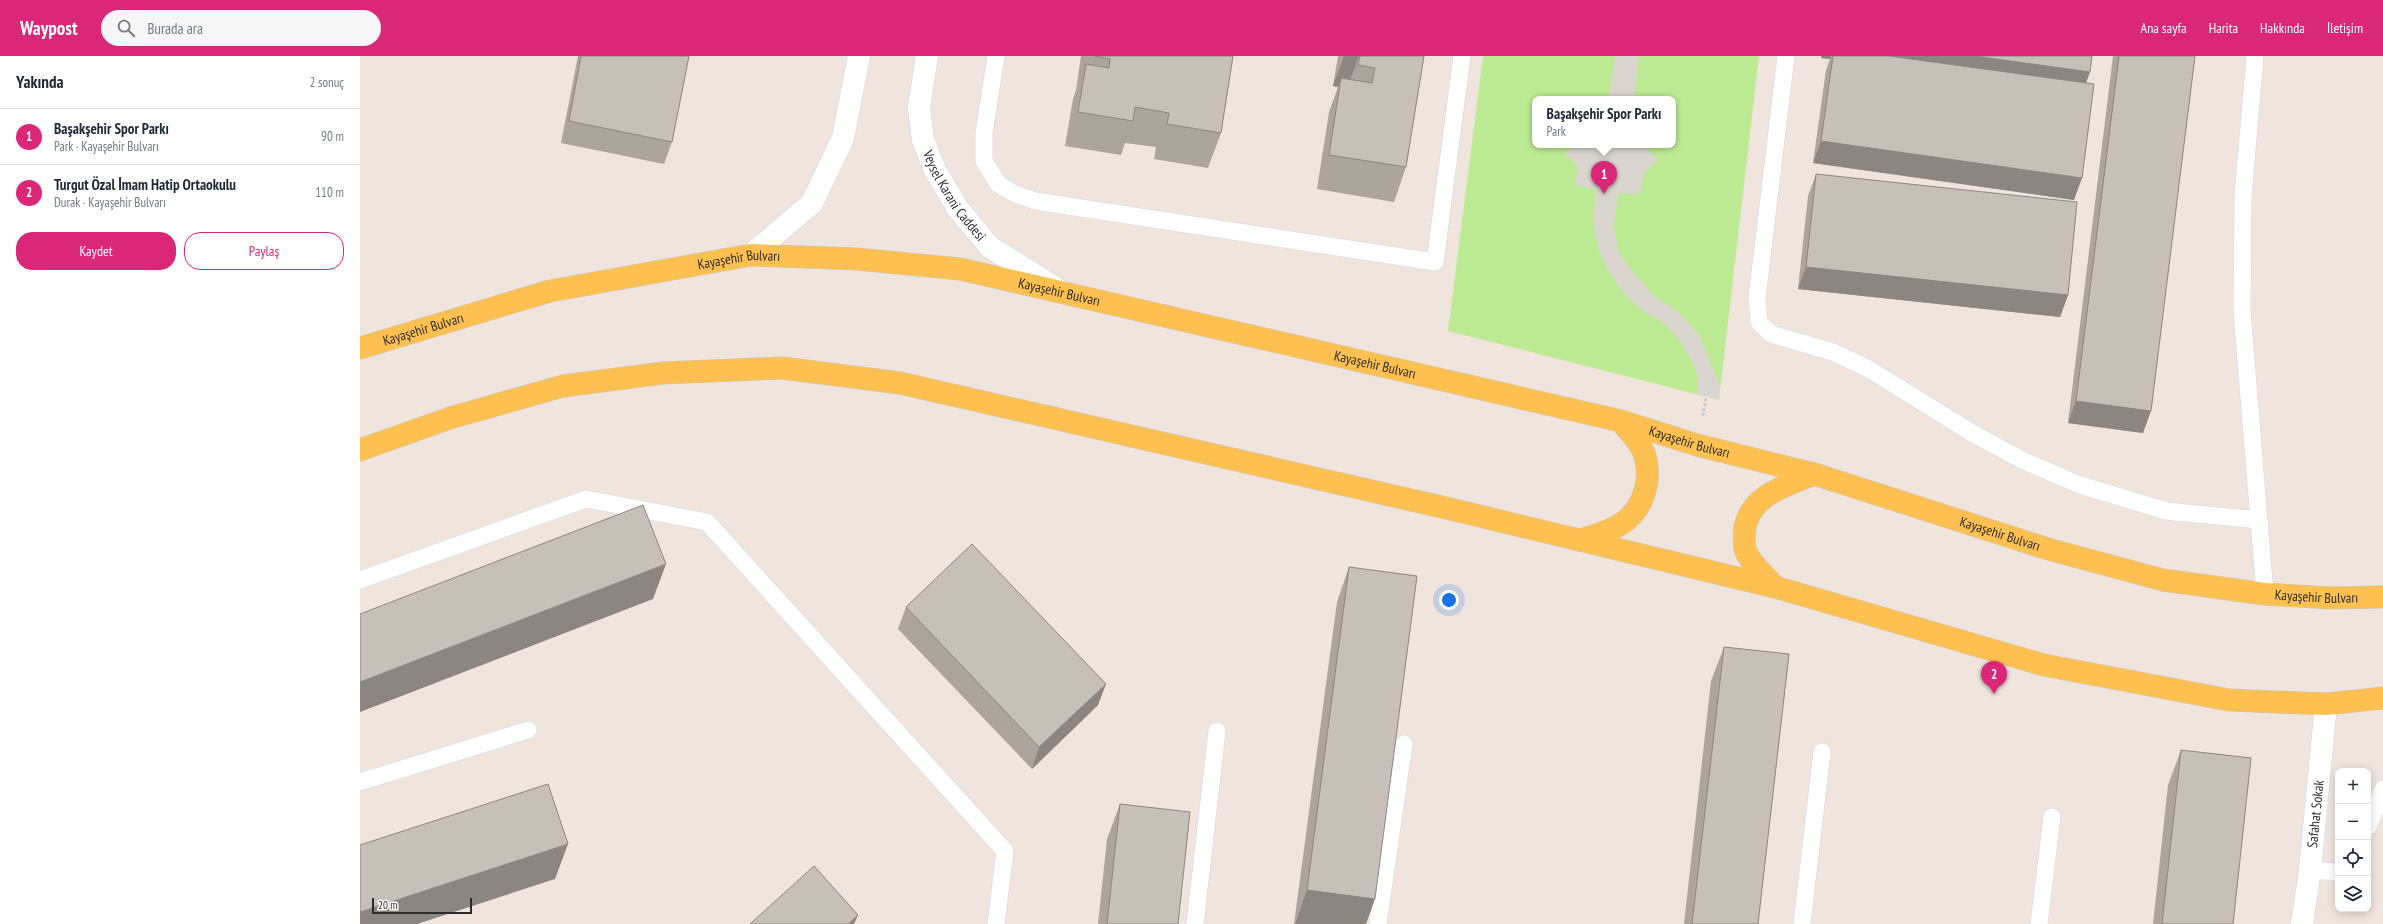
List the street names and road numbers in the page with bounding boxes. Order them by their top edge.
street label: Veysel Karani Caddesi [919,147,990,245]
street label: Kayaşehir Bulvarı [696,246,781,273]
street label: Kayaşehir Bulvarı [1017,274,1102,310]
street label: Kayaşehir Bulvarı [381,308,466,350]
street label: Kayaşehir Bulvarı [1332,346,1418,383]
street label: Kayaşehir Bulvarı [1647,421,1732,462]
street label: Kayaşehir Bulvarı [1958,512,2043,555]
street label: Kayaşehir Bulvarı [2274,586,2358,607]
street label: Safahat Sokak [2303,779,2328,849]

